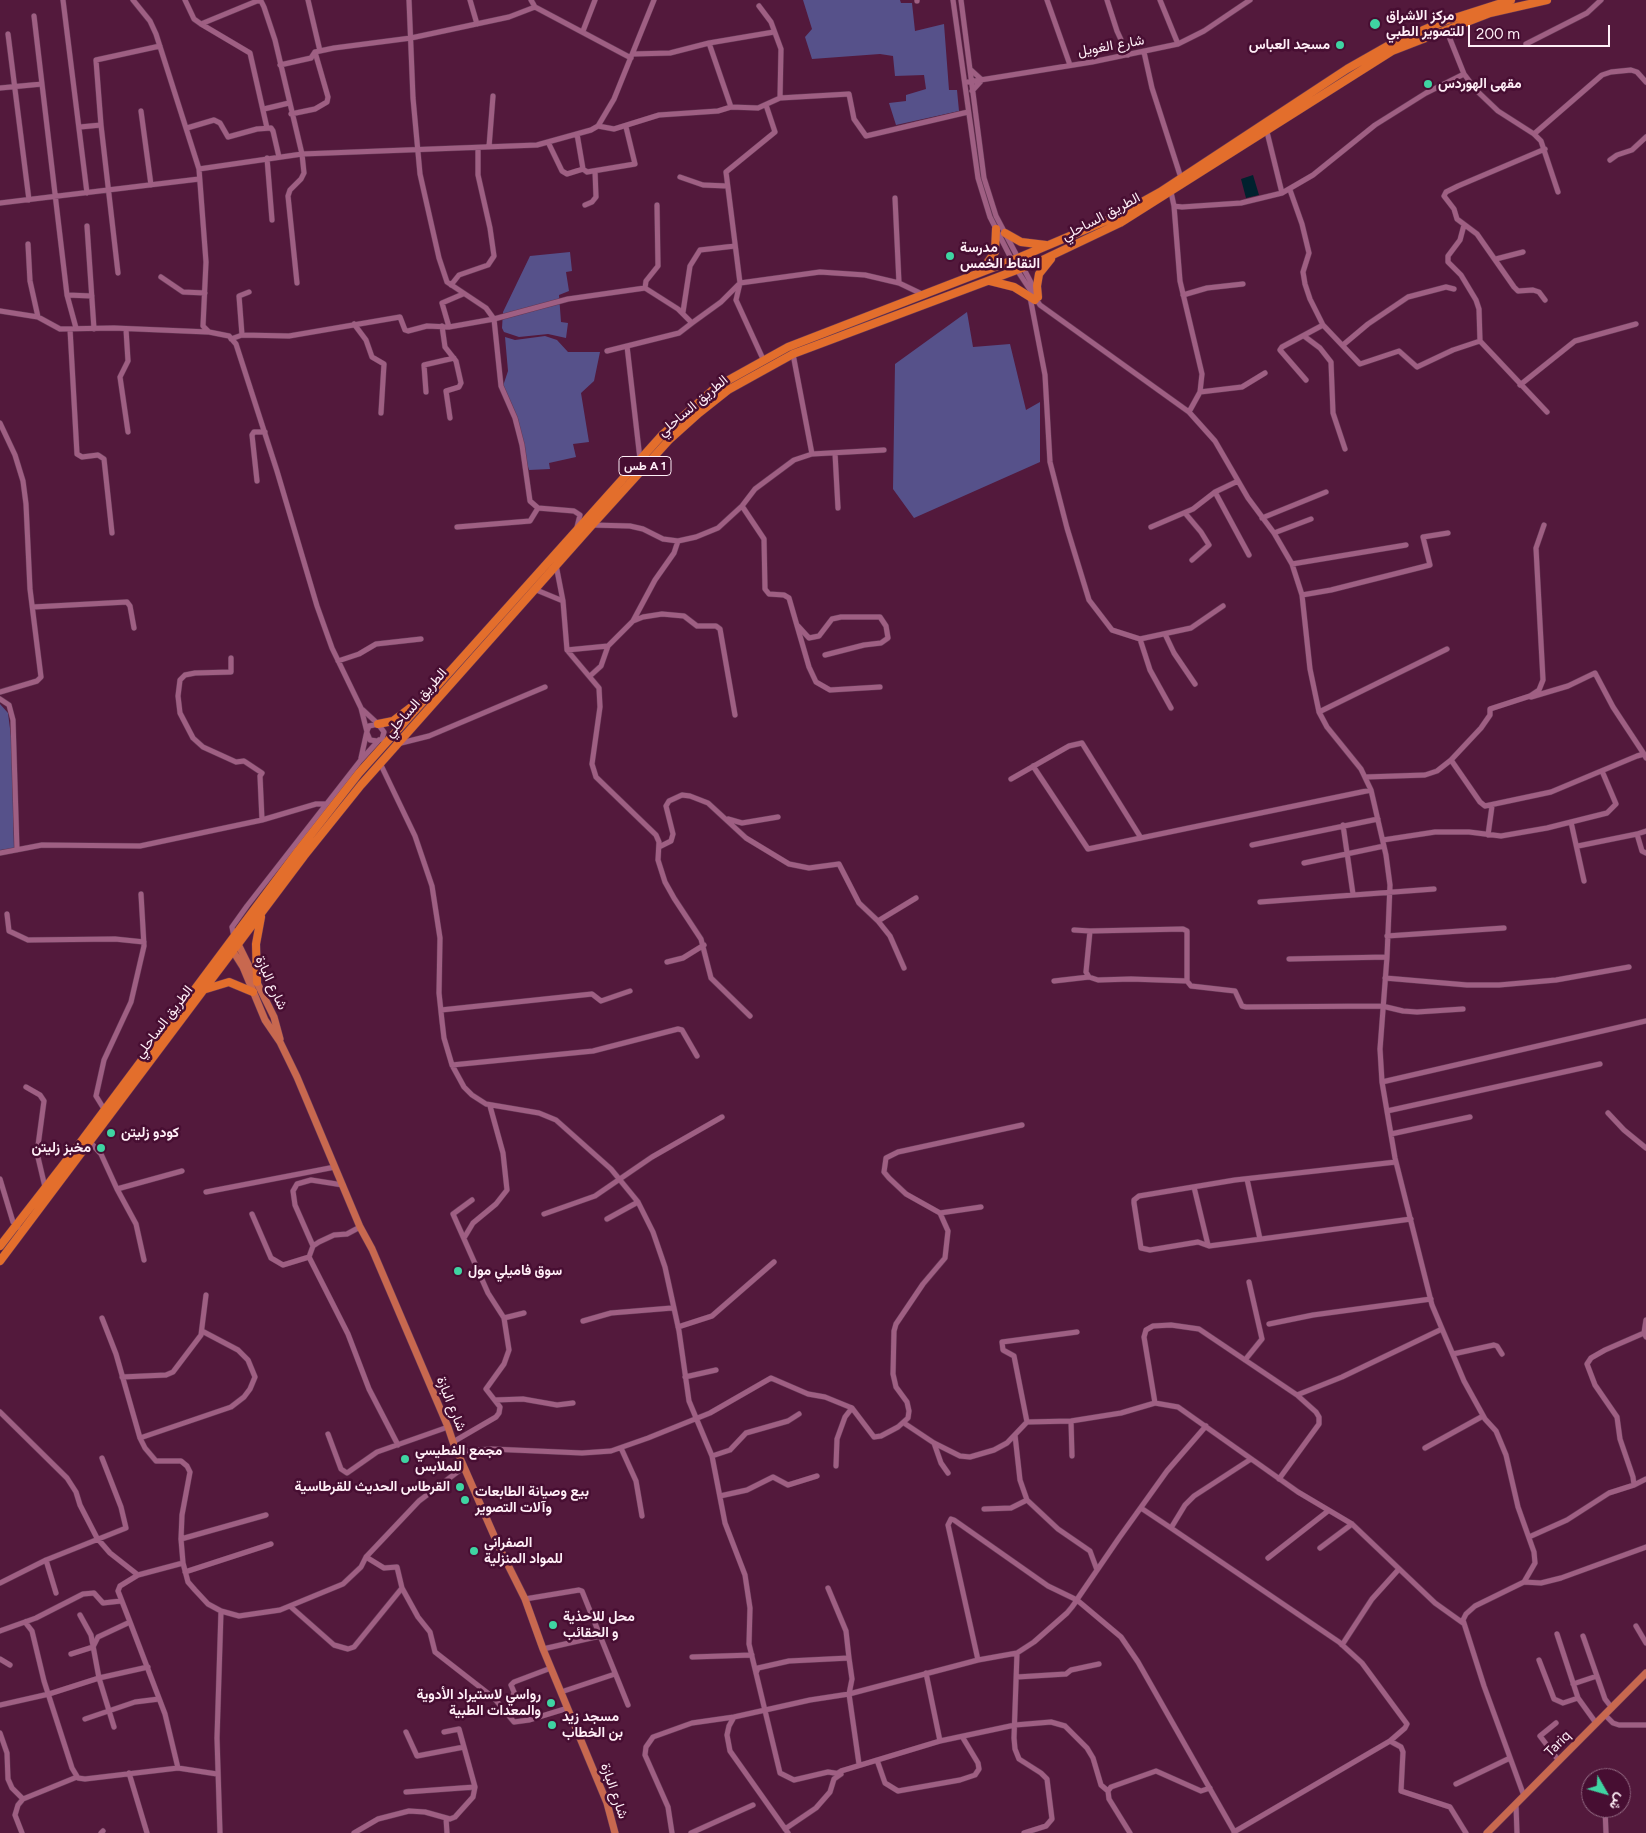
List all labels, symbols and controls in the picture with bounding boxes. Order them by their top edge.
place label: مركز الاشراق للتصوير الطبي [1386,8,1465,40]
scale bar [1471,15,1614,47]
marker: مركز الاشراق للتصوير الطبي [1368,17,1382,31]
text: 200 m [1476,25,1520,43]
street label: شارع الغويل [1076,32,1146,60]
place label: مسجد العباس [1249,37,1330,53]
marker: مسجد العباس [1334,39,1346,51]
place label: مقهى الهوردس [1438,76,1522,92]
marker: مقهى الهوردس [1422,78,1434,90]
street label: الطريق الساحلي [1059,189,1143,245]
place label: مدرسة النقاط الخمس [960,240,1040,272]
marker: مدرسة النقاط الخمس [944,250,956,262]
street label: الطريق الساحلي [654,372,732,440]
road number: طس A 1 [619,456,671,476]
street label: الطريق الساحلي [381,665,451,741]
street label: شارع البازة [251,953,291,1013]
street label: الطريق الساحلي [131,982,197,1062]
place label: كودو زليتن [121,1125,179,1141]
marker: كودو زليتن [105,1127,117,1139]
place label: مخبز زليتن [31,1140,91,1156]
marker: مخبز زليتن [95,1142,107,1154]
place label: سوق فاميلي مول [468,1263,562,1279]
marker: سوق فاميلي مول [452,1265,464,1277]
street label: شارع البازة [432,1374,470,1434]
place label: مجمع الفطيسي للملابس [415,1443,502,1475]
marker: مجمع الفطيسي للملابس [399,1453,411,1465]
place label: القرطاس الحديث للقرطاسية [295,1479,450,1495]
marker: القرطاس الحديث للقرطاسية [454,1481,466,1493]
place label: بيع وصيانة الطابعات وآلات التصوير [475,1484,589,1516]
marker: بيع وصيانة الطابعات وآلات التصوير [459,1494,471,1506]
place label: الصفراني للمواد المنزلية [484,1535,563,1568]
marker: الصفراني للمواد المنزلية [468,1545,480,1557]
place label: محل للاحذية و الحقائب [563,1609,635,1641]
marker: محل للاحذية و الحقائب [547,1619,559,1631]
place label: رواسي لاستيراد الأدوية والمعدات الطبية [416,1687,541,1720]
marker: رواسي لاستيراد الأدوية والمعدات الطبية [545,1697,557,1709]
place label: مسجد زيد بن الخطاب [562,1709,623,1741]
marker: مسجد زيد بن الخطاب [546,1719,558,1731]
street label: Tariq [1541,1727,1575,1761]
street label: شارع البازة [597,1761,631,1821]
north arrow [1581,1768,1631,1818]
text: ش [1606,1790,1629,1814]

